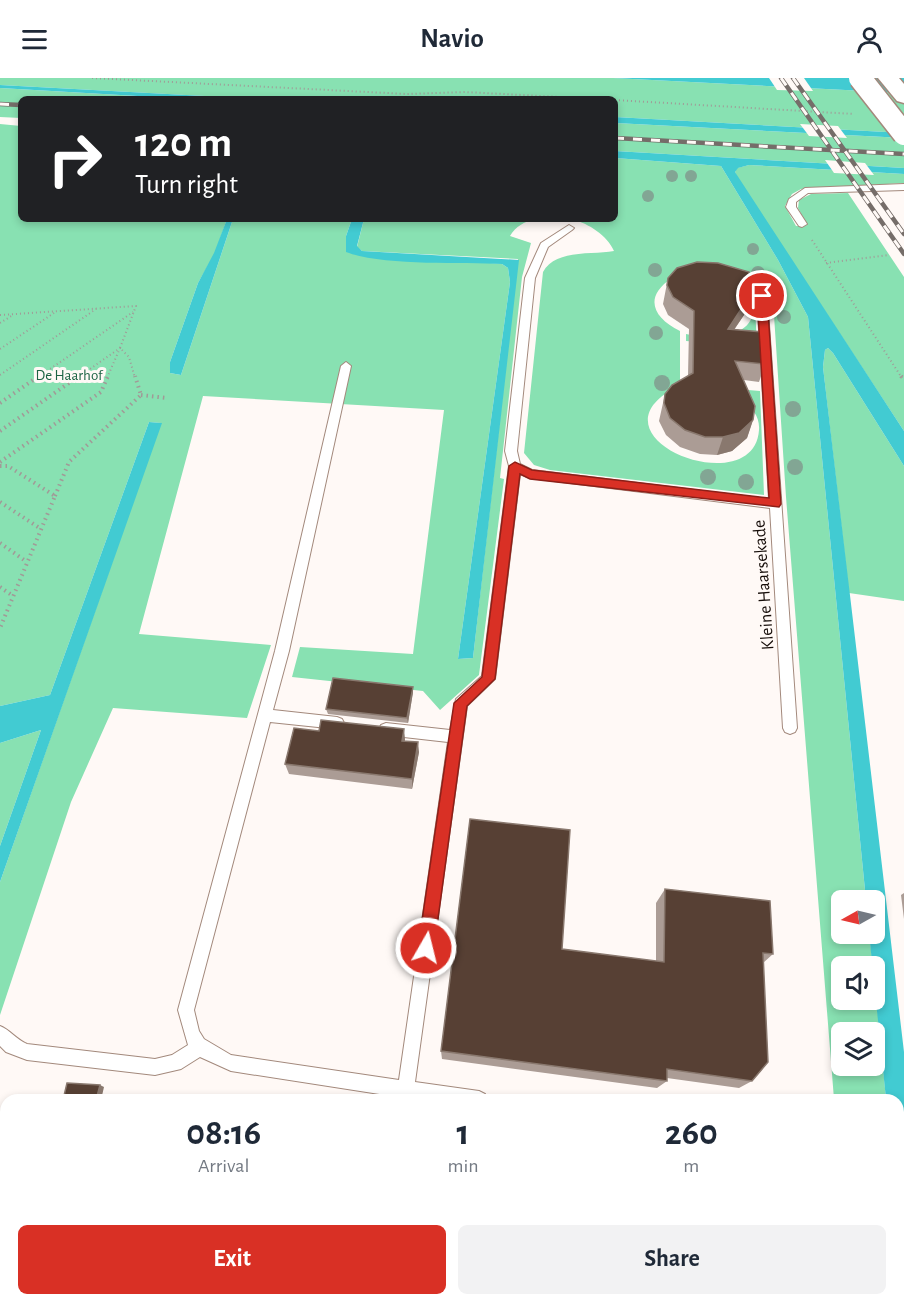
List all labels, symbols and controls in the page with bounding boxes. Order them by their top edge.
icon: menu [18,23,51,56]
icon: person [853,23,886,56]
text: Navio [420,25,484,52]
icon: right [36,120,114,198]
text: 120 m [135,122,232,164]
text: Turn right [135,171,238,198]
pin [736,270,787,321]
icon: arrive [745,279,778,312]
park label: De Haarhof [35,368,104,383]
street label: Kleine Haarsekade [750,519,778,651]
north arrow [831,890,885,944]
map controls [831,890,885,1076]
position arrow [394,916,458,980]
button: sound [831,956,885,1010]
button: layers [831,1022,885,1076]
text: 08:16 [186,1115,261,1151]
text: 1 [456,1115,469,1151]
text: 260 [665,1115,718,1151]
text: Arrival [198,1156,249,1176]
text: min [447,1156,479,1176]
text: m [683,1156,699,1176]
button: Exit [18,1225,446,1294]
button: Share [458,1225,886,1294]

